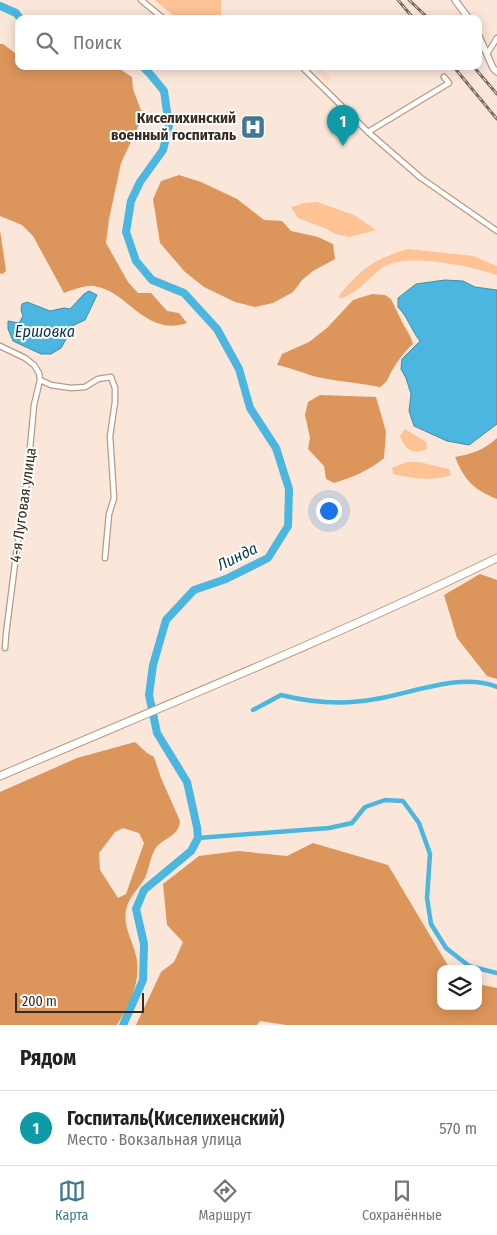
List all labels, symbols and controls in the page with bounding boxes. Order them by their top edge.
search box [15,15,482,70]
icon: search [33,29,61,57]
text: Поиск [73,31,122,54]
pin: 1 [327,105,359,146]
place label: Киселихинский военный госпиталь [111,109,236,144]
hospital icon: Киселихинский военный госпиталь [240,114,266,140]
water label: Ершовка [15,322,75,341]
street label: 4-я Луговая улица [6,446,40,564]
your location [316,498,342,524]
water label: Линда [213,539,261,575]
map controls [437,965,482,1010]
button: layers [437,965,482,1010]
scale bar [15,990,144,1013]
text: 200 m [22,993,57,1010]
text: Рядом [20,1045,76,1071]
text: Госпиталь(Киселихенский) [67,1107,285,1130]
text: 1 [33,1119,39,1138]
text: 570 m [439,1119,477,1138]
text: Место · Вокзальная улица [67,1130,242,1149]
tab: Карта [55,1177,88,1224]
tab: Маршрут [198,1177,252,1224]
tab: Сохранённые [362,1177,442,1224]

